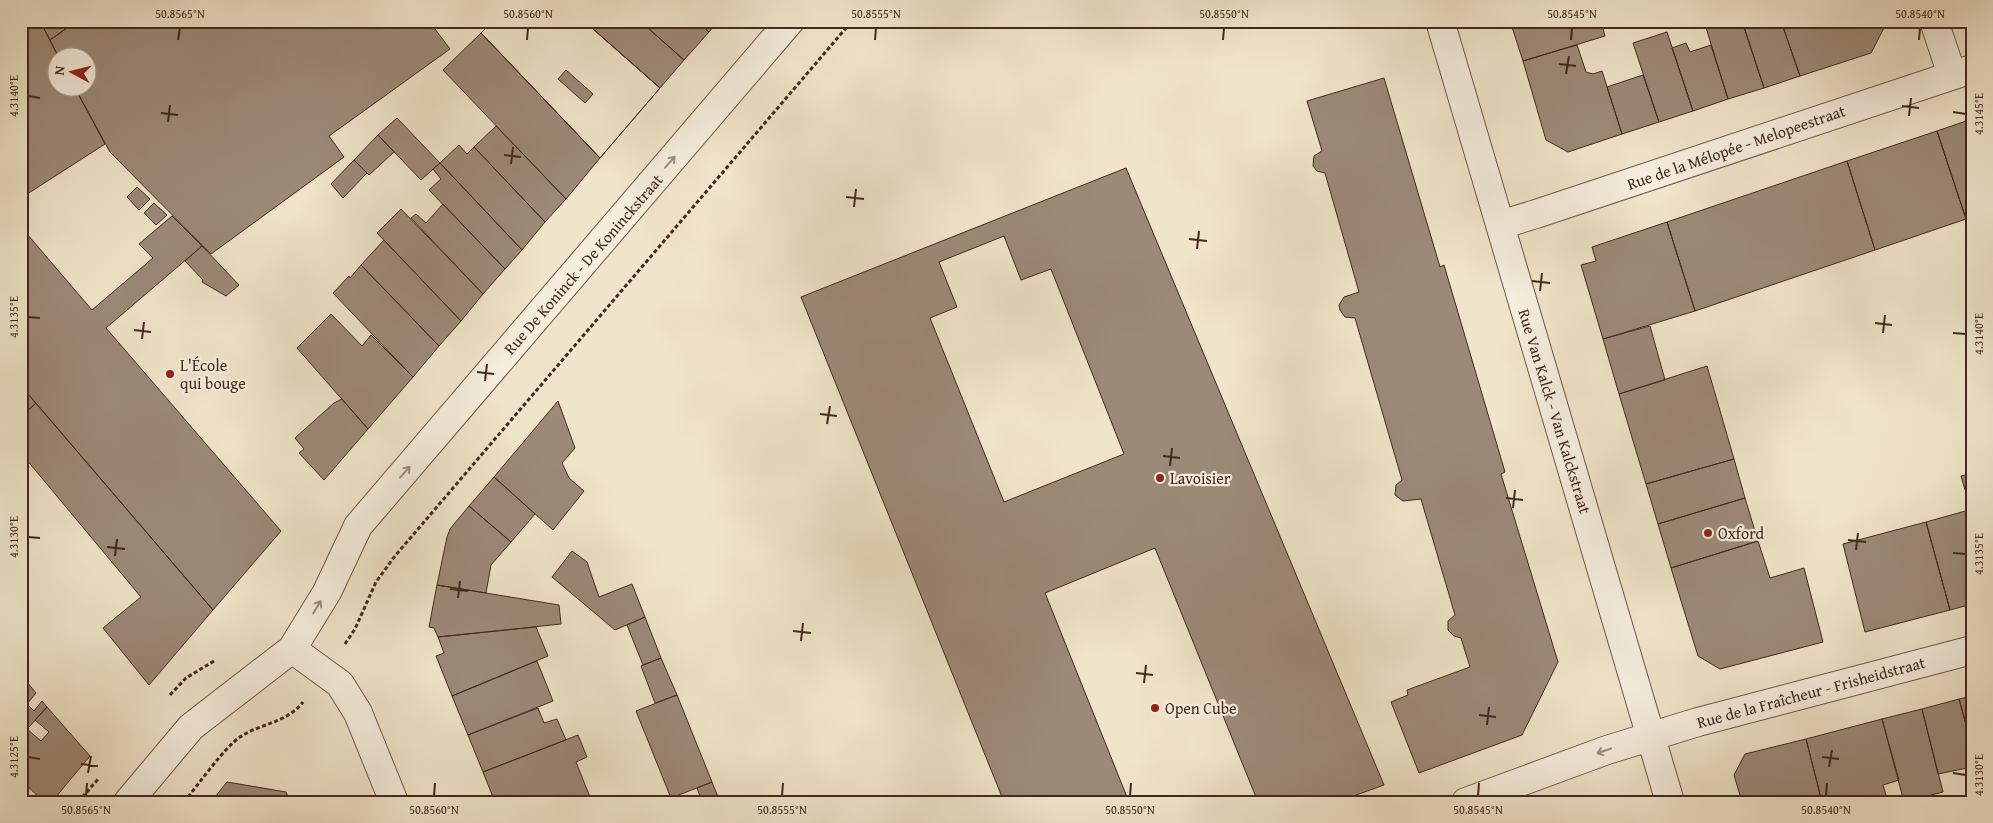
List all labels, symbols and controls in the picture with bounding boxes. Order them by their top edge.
text: 50.8565°N [155,5,205,22]
text: 50.8560°N [503,5,553,22]
text: 50.8555°N [851,5,901,22]
text: 50.8550°N [1199,5,1249,22]
text: 50.8545°N [1547,5,1597,22]
text: 50.8540°N [1895,5,1945,22]
north arrow [48,48,98,98]
text: N [49,64,70,76]
text: 4.3140°E [5,75,22,117]
text: 4.3145°E [1970,93,1987,135]
street label: Rue de la Mélopée - Melopeestraat [1624,98,1849,196]
one-way arrow [664,156,675,169]
street label: Rue De Koninck - De Koninckstraat [498,168,668,360]
text: 4.3135°E [5,296,22,338]
street label: Rue Van Kalck - Van Kalckstraat [1512,306,1598,517]
text: 4.3140°E [1970,313,1987,355]
place label: L'École qui bouge [180,353,246,395]
marker: L'École qui bouge [164,368,176,380]
one-way arrow [399,466,410,479]
place label: Lavoisier [1170,466,1231,490]
marker: Lavoisier [1154,472,1166,484]
text: 4.3130°E [5,516,22,558]
place label: Oxford [1718,521,1765,545]
marker: Oxford [1702,527,1714,539]
text: 4.3135°E [1970,533,1987,575]
one-way arrow [312,601,322,615]
street label: Rue de la Fraîcheur - Frisheidstraat [1694,650,1928,734]
place label: Open Cube [1165,696,1237,720]
marker: Open Cube [1149,702,1161,714]
text: 4.3125°E [5,736,22,778]
one-way arrow [1597,747,1612,756]
text: 4.3130°E [1970,754,1987,796]
text: 50.8565°N [61,801,111,818]
text: 50.8560°N [409,801,459,818]
text: 50.8555°N [757,801,807,818]
text: 50.8550°N [1105,801,1155,818]
text: 50.8545°N [1453,801,1503,818]
text: 50.8540°N [1801,801,1851,818]

